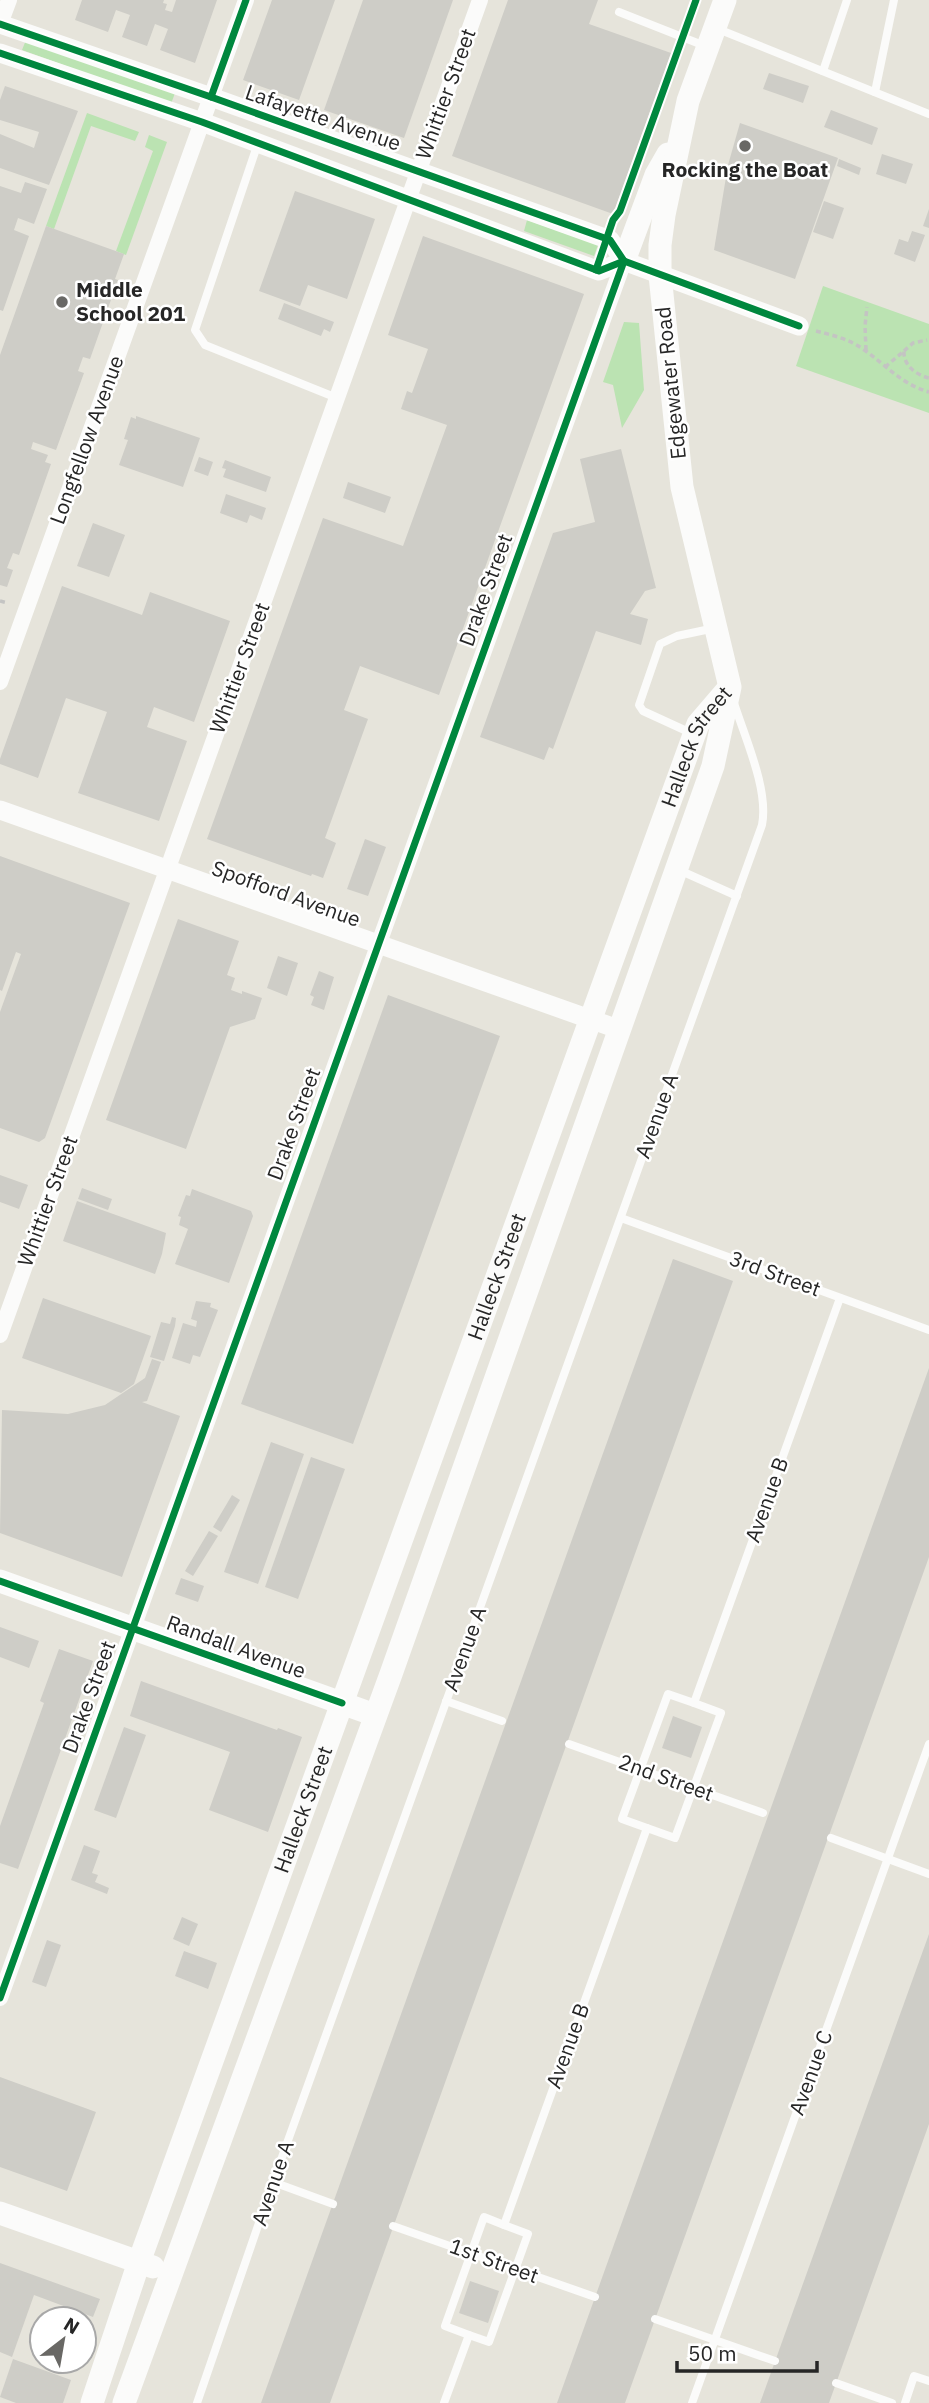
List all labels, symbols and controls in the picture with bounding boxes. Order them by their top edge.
street label: Whittier Street [408,24,482,163]
street label: Lafayette Avenue [242,77,405,157]
marker: Rocking the Boat [737,138,753,154]
place label: Rocking the Boat [662,155,828,183]
place label: Middle School 201 [76,275,186,327]
marker: Middle School 201 [54,294,70,310]
street label: Edgewater Road [648,305,692,461]
street label: Longfellow Avenue [43,351,130,528]
street label: Drake Street [452,530,518,650]
street label: Whittier Street [202,598,276,737]
street label: Halleck Street [654,680,738,811]
street label: Spofford Avenue [208,853,364,933]
street label: Drake Street [260,1064,326,1184]
street label: Avenue A [628,1069,684,1162]
street label: Whittier Street [10,1131,84,1270]
street label: Halleck Street [460,1209,532,1344]
street label: 3rd Street [726,1244,825,1302]
street label: Avenue B [738,1453,794,1546]
street label: Avenue A [436,1602,492,1695]
street label: Randall Avenue [163,1608,310,1684]
street label: Drake Street [55,1637,121,1757]
street label: Halleck Street [266,1742,338,1877]
street label: 2nd Street [615,1747,718,1807]
street label: Avenue B [539,1999,595,2092]
street label: Avenue C [782,2026,838,2119]
street label: Avenue A [244,2136,300,2229]
street label: 1st Street [446,2231,543,2289]
north arrow [28,2305,98,2375]
text: N [60,2312,84,2339]
scale bar [677,2330,817,2374]
text: 50 m [688,2339,737,2367]

